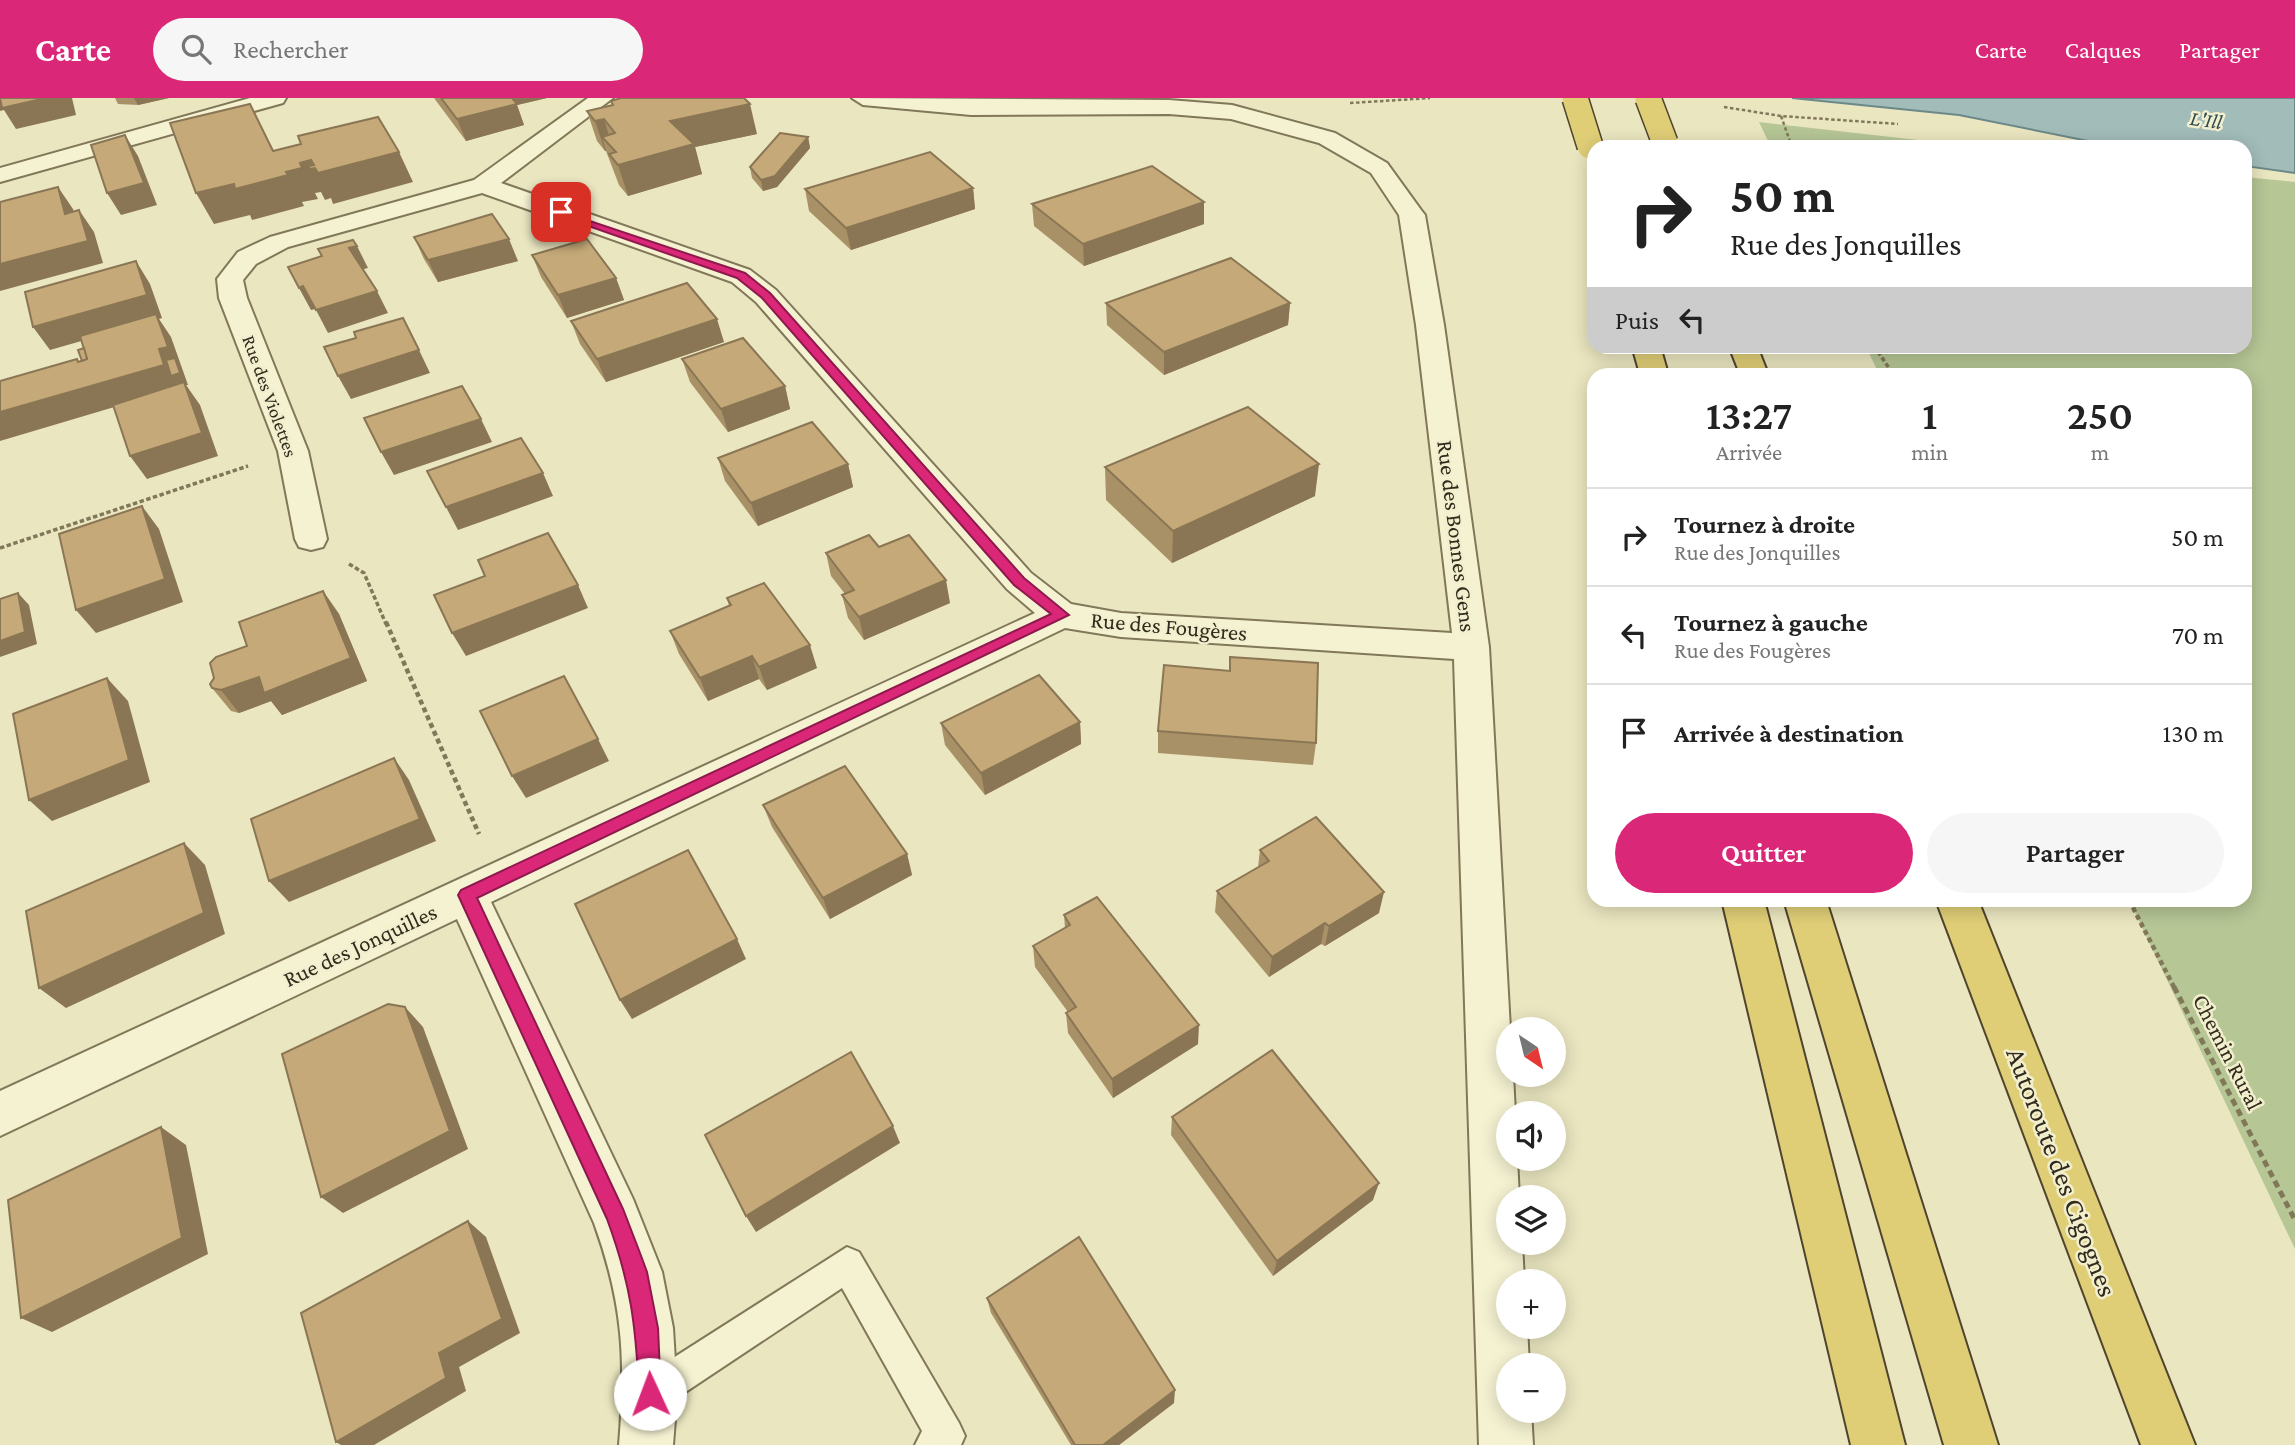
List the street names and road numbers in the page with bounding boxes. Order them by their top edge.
street label: Rue des Violettes [238,332,302,460]
street label: Rue des Bonnes Gens [1432,439,1482,633]
street label: Rue des Fougères [1090,606,1248,646]
street label: Rue des Jonquilles [279,898,441,992]
street label: Chemin Rural [2188,990,2268,1114]
street label: Autoroute des Cigognes [2000,1043,2124,1301]

